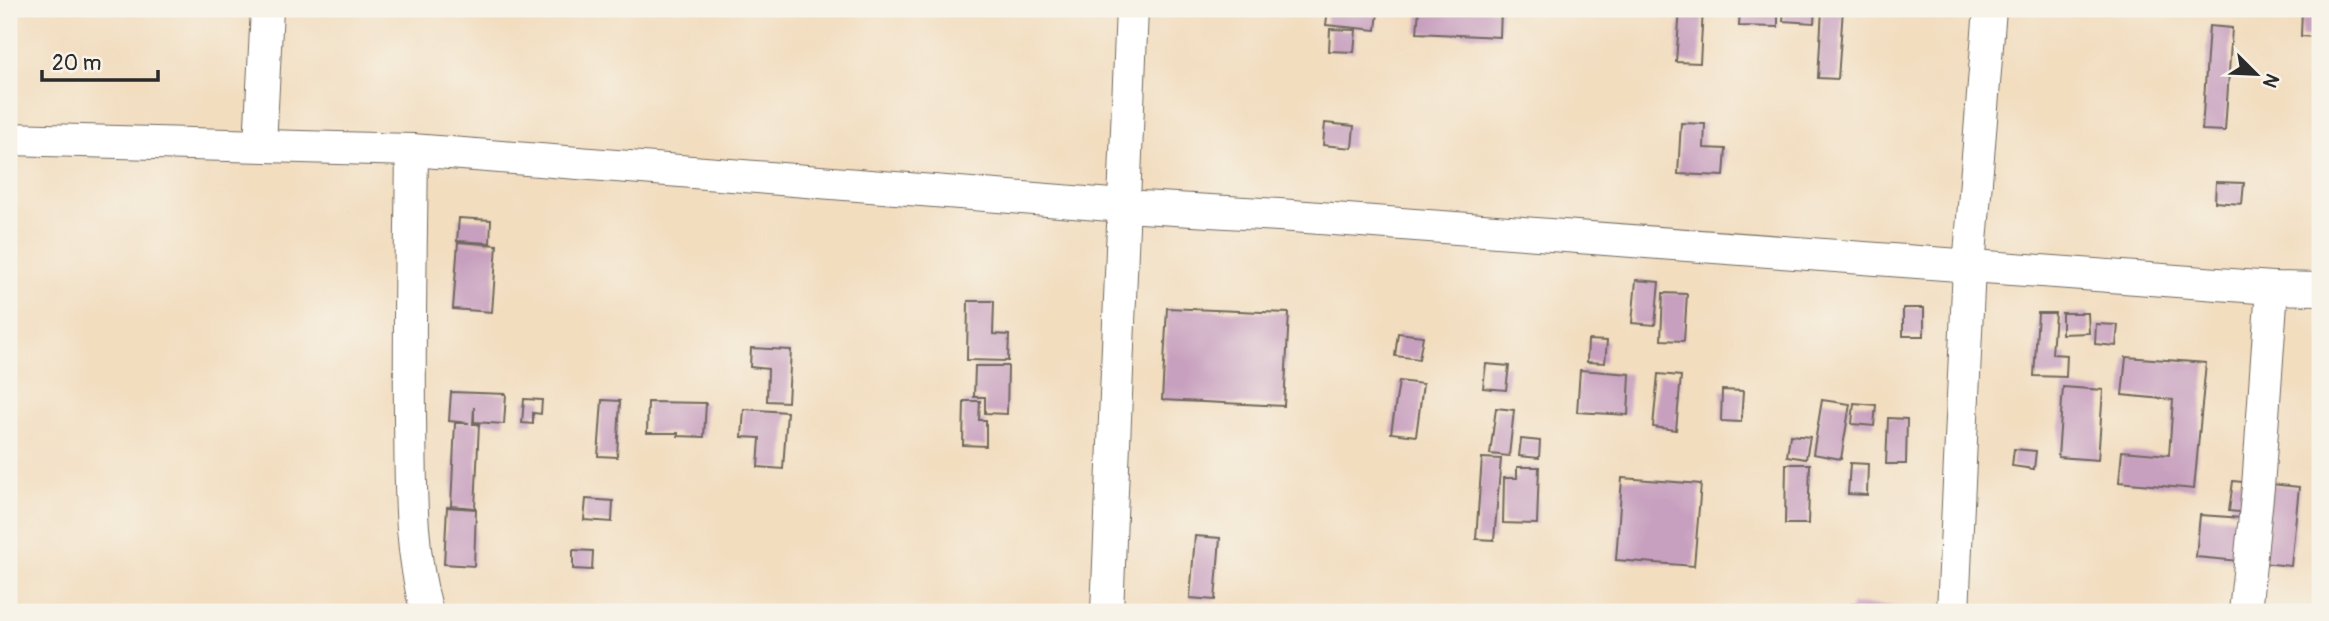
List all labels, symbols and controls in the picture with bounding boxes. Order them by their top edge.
scale bar [42,38,158,82]
north arrow [2220,38,2290,108]
text: 20 m [52,50,101,77]
text: N [2257,70,2284,91]

